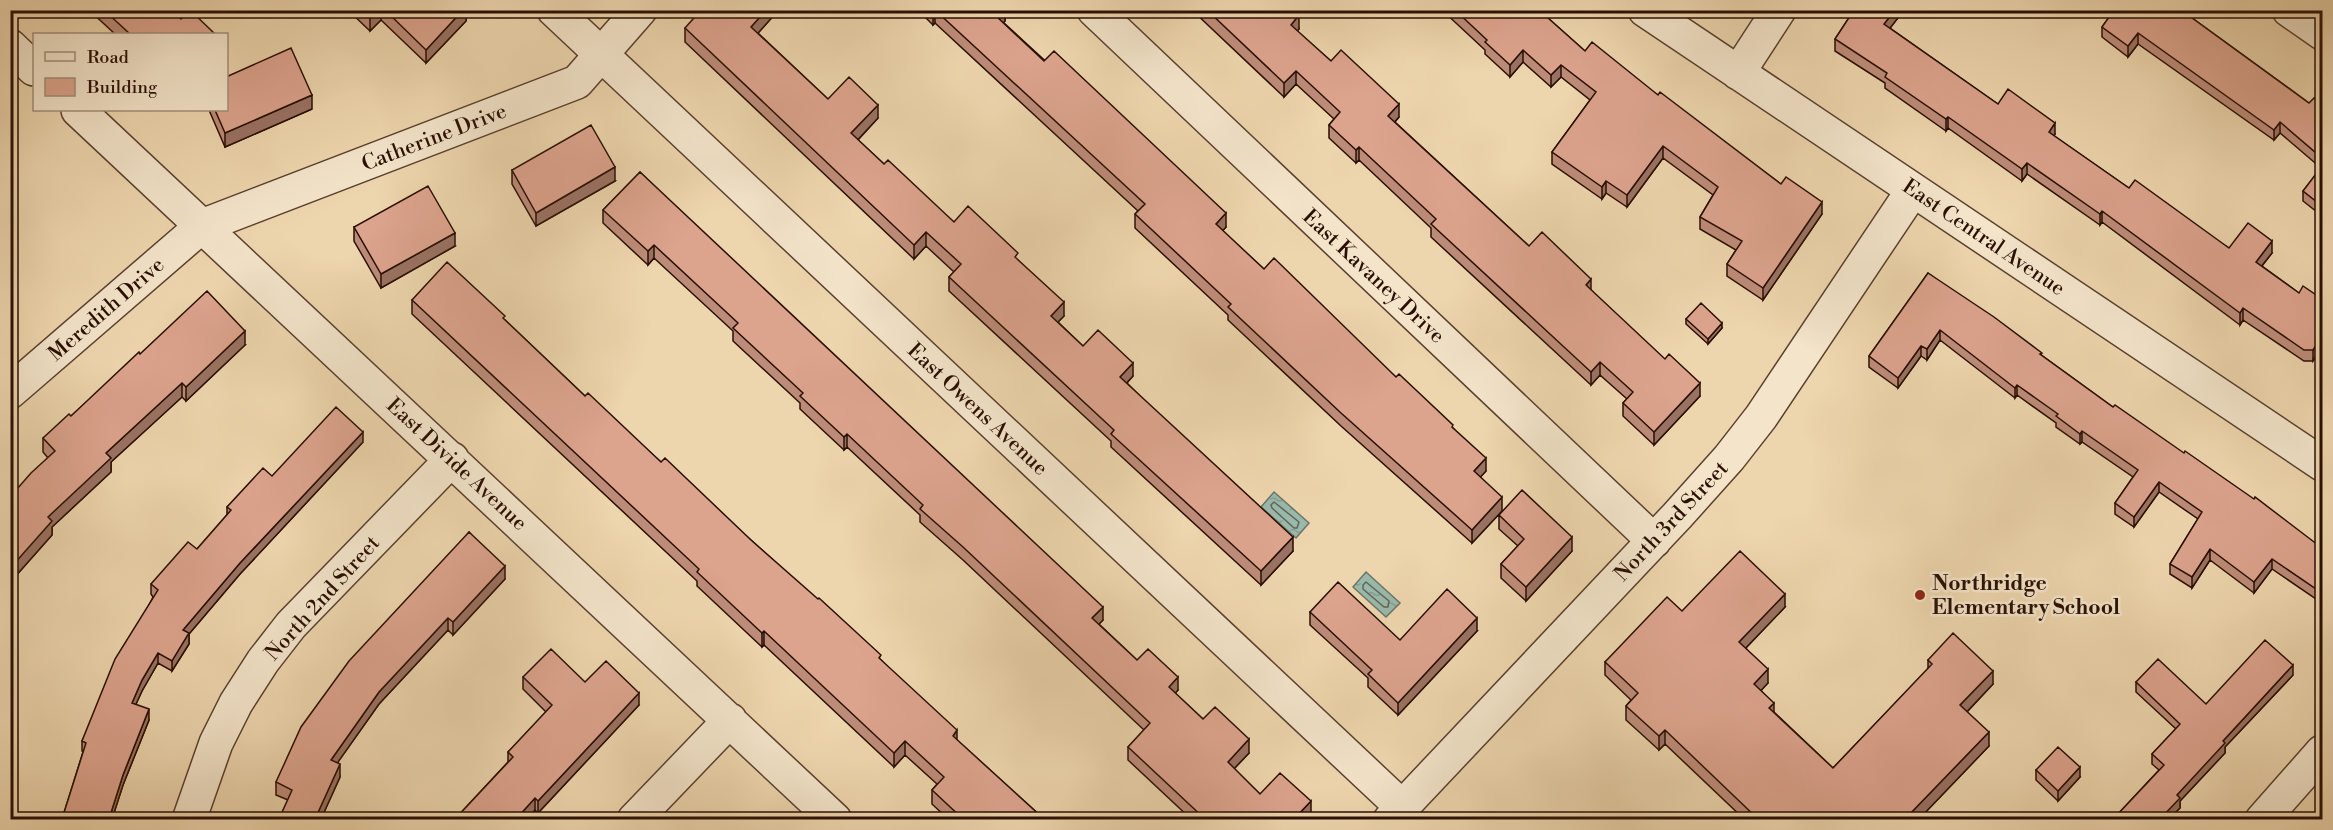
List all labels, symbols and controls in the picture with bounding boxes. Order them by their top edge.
legend [33,33,228,111]
text: Road [87,46,130,69]
text: Building [86,76,158,99]
street label: Catherine Drive [358,98,511,178]
street label: East Central Avenue [1897,174,2070,302]
street label: East Kavaney Drive [1297,204,1450,349]
street label: Meredith Drive [43,252,170,367]
street label: East Owens Avenue [902,338,1053,482]
street label: East Divide Avenue [381,393,532,537]
street label: North 3rd Street [1609,456,1735,587]
street label: North 2nd Street [260,530,386,667]
place label: Northridge Elementary School [1932,571,2120,621]
marker: Northridge Elementary School [1913,588,1927,602]

